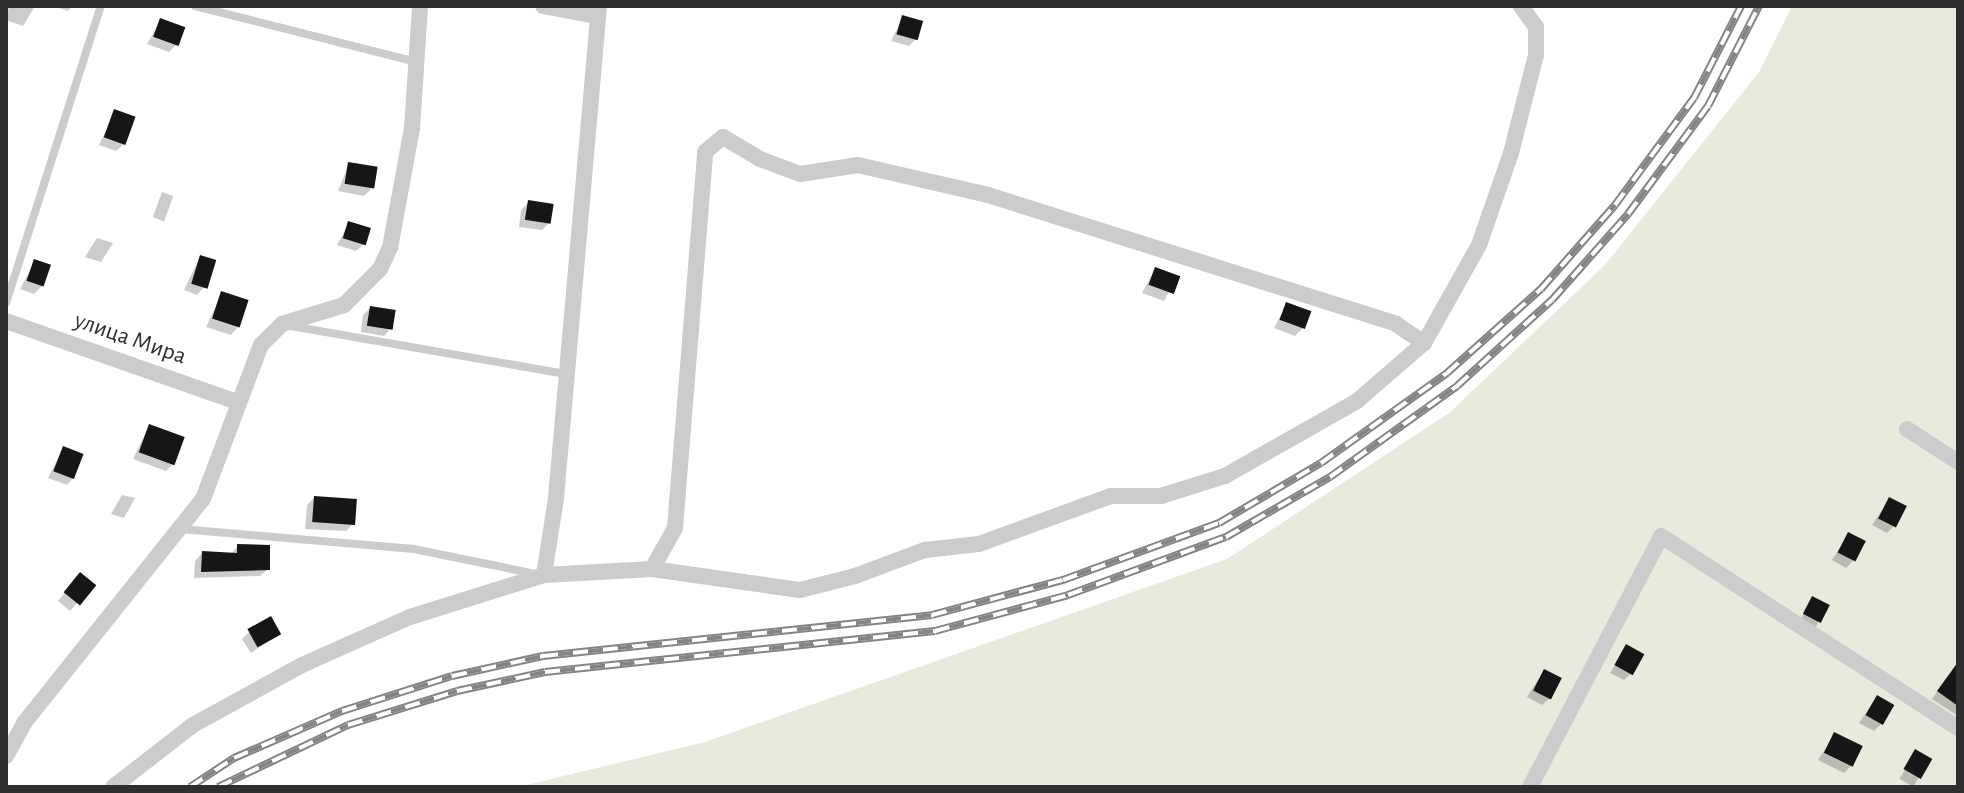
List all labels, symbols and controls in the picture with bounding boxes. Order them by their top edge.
street label: улица Мира [70,306,190,372]

